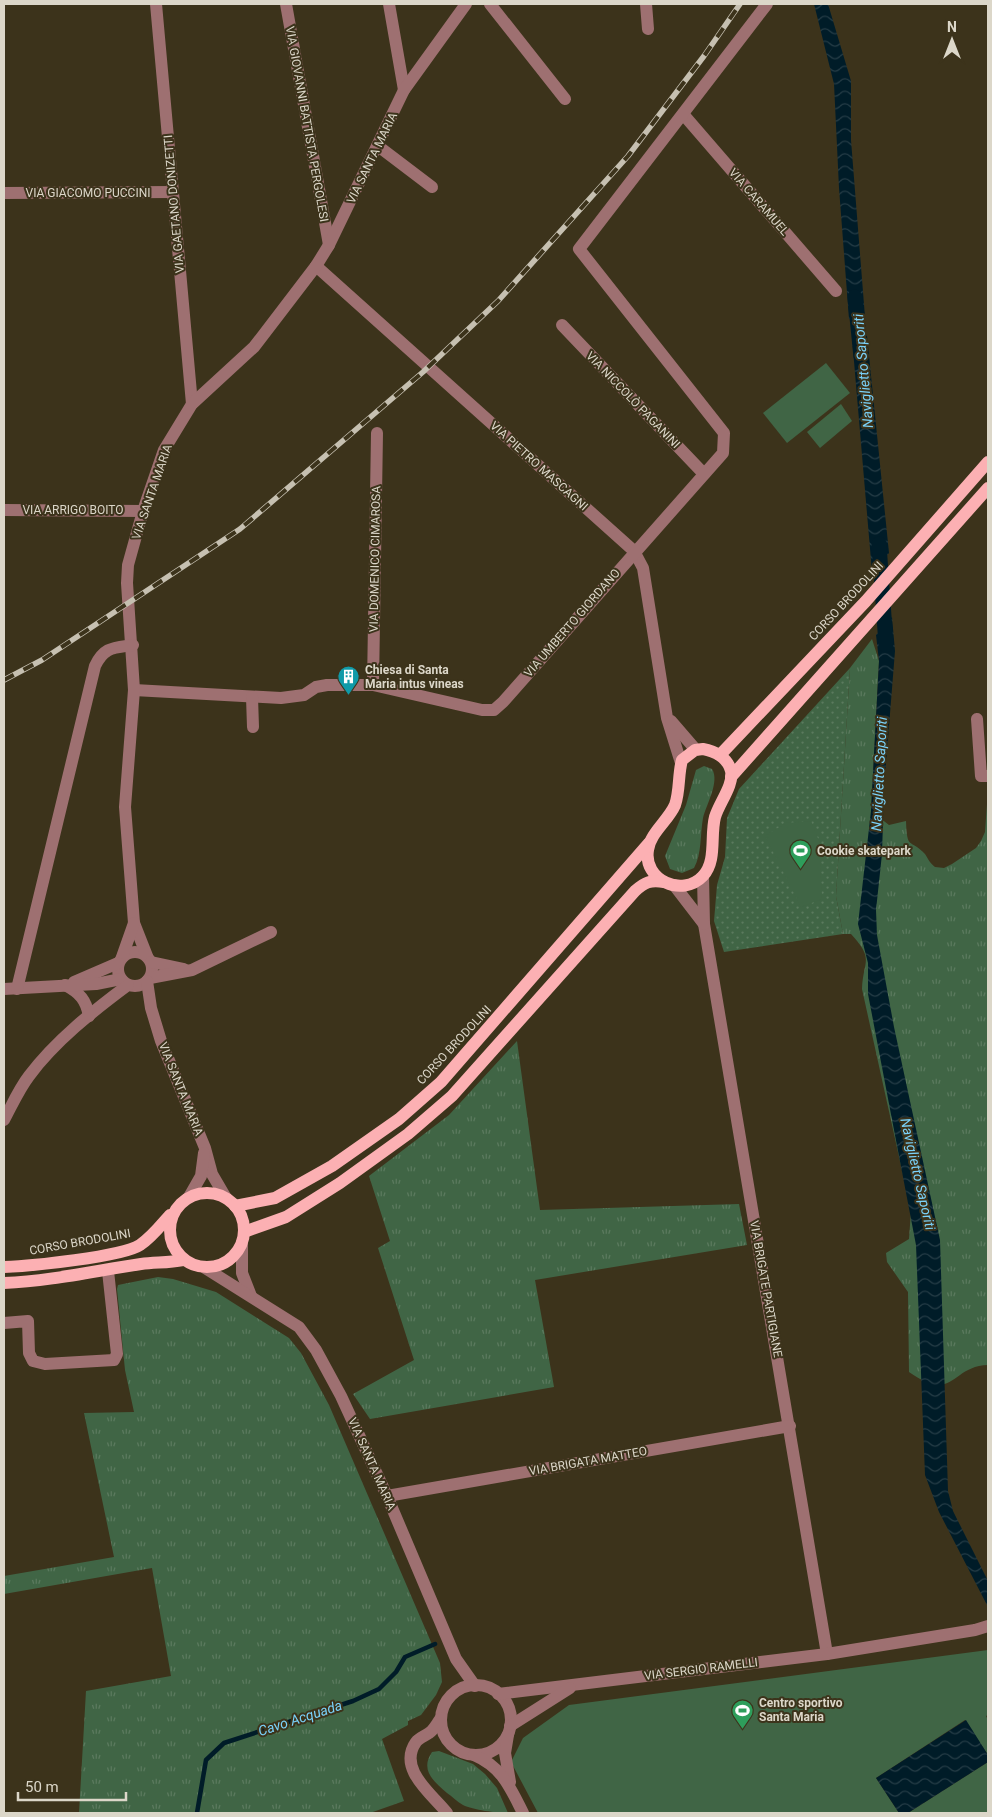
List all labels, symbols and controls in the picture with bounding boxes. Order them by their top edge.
north arrow [927,15,977,65]
text: N [947,19,957,35]
street label: VIA GIOVANNI BATTISTA PERGOLESI [283,25,331,223]
street label: VIA SANTA MARIA [344,110,400,206]
street label: VIA GAETANO DONIZETTI [161,134,187,274]
street label: VIA CARAMUEL [726,166,792,239]
street label: VIA GIACOMO PUCCINI [26,186,150,200]
water label: Naviglietto Saporiti [850,312,876,429]
street label: VIA NICCOLÒ PAGANINI [583,348,684,451]
street label: VIA PIETRO MASCAGNI [487,418,591,514]
street label: VIA SANTA MARIA [129,442,175,541]
street label: VIA DOMENICO CIMAROSA [367,486,383,632]
street label: VIA ARRIGO BOITO [22,503,124,517]
street label: CORSO BRODOLINI [806,559,886,643]
street label: VIA UMBERTO GIORDANO [521,566,623,680]
place label: Chiesa di Santa Maria intus vineas [365,663,464,691]
building icon: Chiesa di Santa Maria intus vineas [337,665,361,696]
water label: Naviglietto Saporiti [868,716,890,832]
sports icon: Cookie skatepark [789,839,813,870]
place label: Cookie skatepark [817,844,912,858]
street label: CORSO BRODOLINI [414,1003,494,1087]
street label: VIA SANTA MARIA [156,1040,206,1138]
water label: Naviglietto Saporiti [897,1116,939,1232]
street label: VIA BRIGATE PARTIGIANE [747,1219,785,1359]
street label: CORSO BRODOLINI [28,1226,132,1258]
street label: VIA SANTA MARIA [345,1416,399,1513]
street label: VIA BRIGATA MATTEO [528,1444,648,1478]
street label: VIA SERGIO RAMELLI [643,1655,759,1683]
place label: Centro sportivo Santa Maria [759,1696,843,1724]
water label: Cavo Acquada [256,1697,344,1739]
sports icon: Centro sportivo Santa Maria [731,1698,755,1729]
scale bar [18,1770,125,1802]
text: 50 m [25,1778,59,1796]

